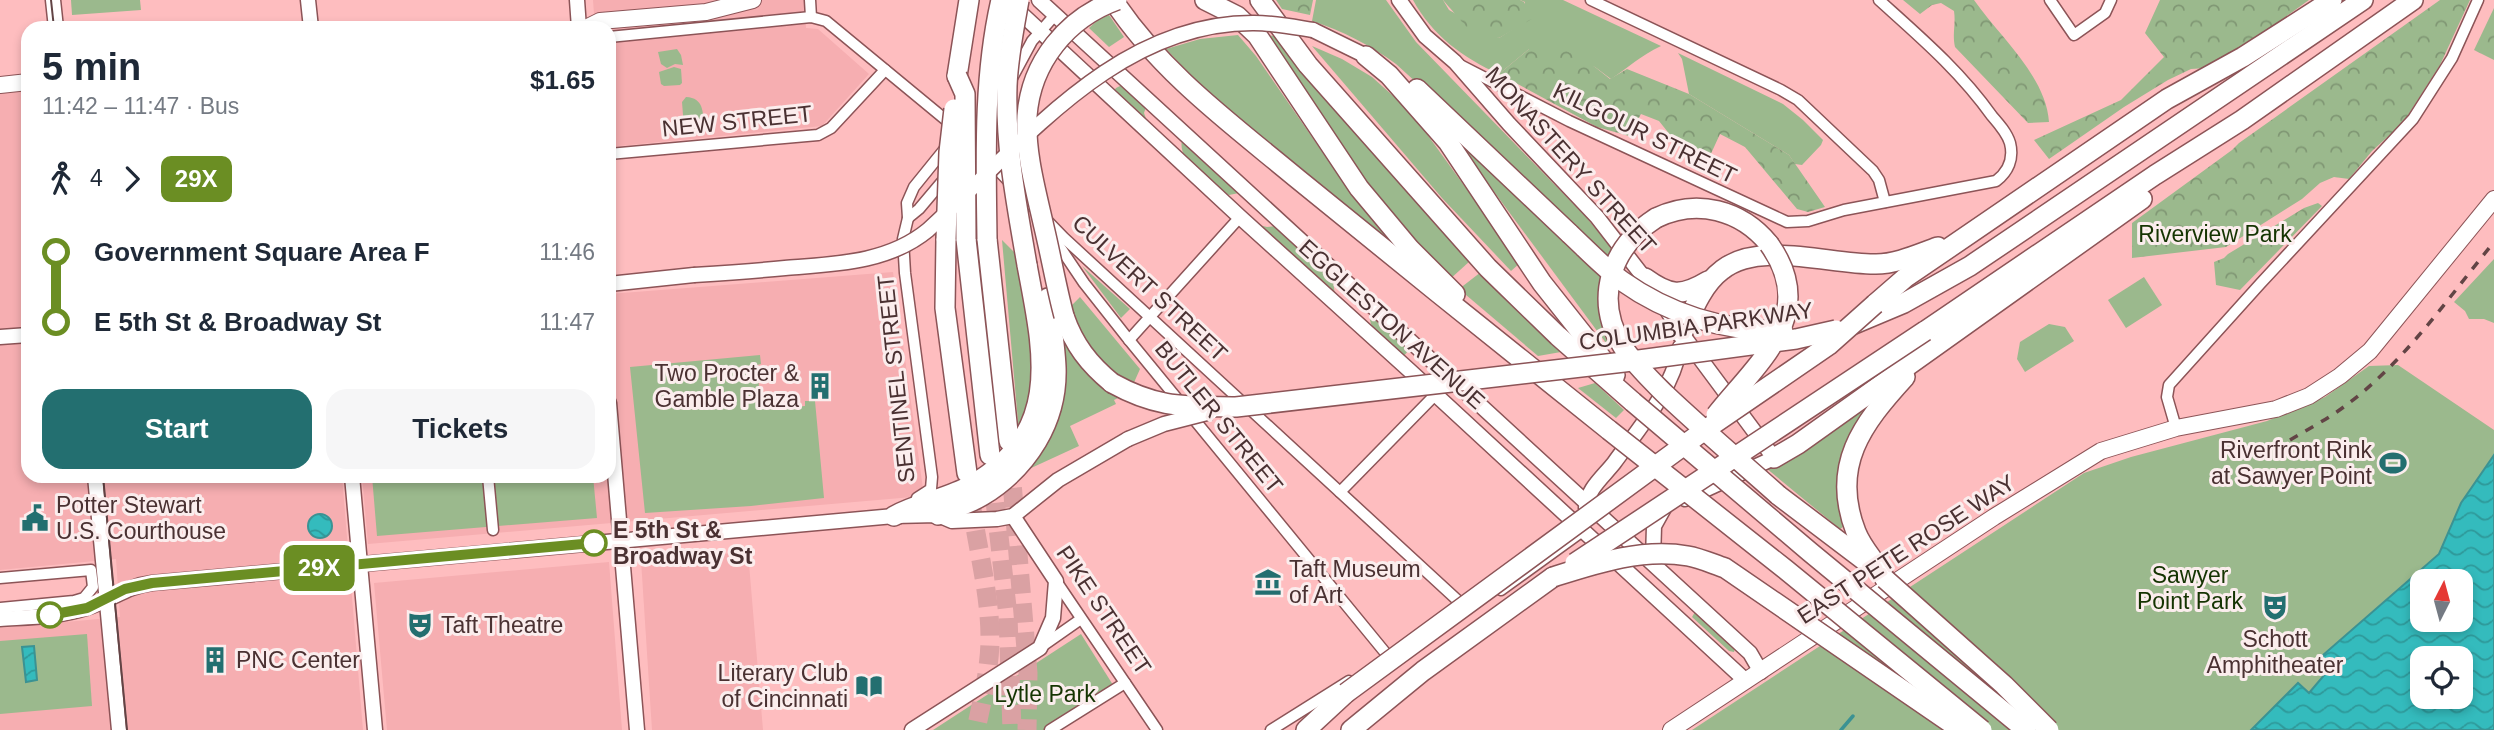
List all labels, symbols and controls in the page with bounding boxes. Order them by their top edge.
text: 5 min [42,46,141,88]
street label: MONASTERY STREET [1480,61,1662,259]
text: $1.65 [530,65,595,95]
street label: KILGOUR STREET [1549,77,1741,189]
text: 11:42 – 11:47 · Bus [42,93,239,119]
street label: NEW STREET [661,100,813,142]
icon: walk [42,160,80,198]
icon: forward [113,160,151,198]
text: 4 [90,165,103,191]
text: 29X [175,165,218,192]
street label: CULVERT STREET [1067,210,1233,366]
park label: Riverview Park [2138,221,2292,247]
street label: EGGLESTON AVENUE [1294,234,1490,414]
text: Government Square Area F [94,237,430,267]
text: 11:46 [539,239,595,265]
street label: SENTINEL STREET [872,274,920,484]
street label: COLUMBIA PARKWAY [1577,297,1815,355]
text: E 5th St & Broadway St [94,307,382,337]
text: 11:47 [539,309,595,335]
street label: BUTLER STREET [1150,336,1288,498]
place label: Two Procter & Gamble Plaza [655,360,799,412]
building icon: Two Procter & Gamble Plaza [805,371,835,401]
button: Start [42,389,312,469]
button: Tickets [326,389,595,469]
place label: Riverfront Rink at Sawyer Point [2211,437,2373,489]
sports icon: Riverfront Rink at Sawyer Point [2378,448,2408,478]
street label: EAST PETE ROSE WAY [1792,469,2020,629]
place label: Potter Stewart U.S. Courthouse [56,492,226,544]
public building icon: Potter Stewart U.S. Courthouse [20,503,50,533]
place label: E 5th St & Broadway St [613,517,753,569]
marker: E 5th St & Broadway St [581,530,607,556]
street label: PIKE STREET [1051,541,1157,679]
line badge: 29X [279,545,359,591]
text: 29X [298,554,340,581]
place label: Taft Museum of Art [1289,556,1421,608]
park label: Sawyer Point Park [2137,562,2244,614]
museum icon: Taft Museum of Art [1253,567,1283,597]
north arrow [2410,569,2473,632]
map controls [2410,569,2473,709]
theatre icon: Schott Amphitheater [2260,592,2290,622]
unlabelled marker [37,602,63,628]
theatre icon: Taft Theatre [405,610,435,640]
place label: Taft Theatre [441,612,563,638]
place label: Schott Amphitheater [2207,626,2344,678]
building icon: PNC Center [200,645,230,675]
button: locate [2410,646,2473,709]
place label: PNC Center [236,647,360,673]
place label: Literary Club of Cincinnati [718,660,848,712]
library icon: Literary Club of Cincinnati [854,671,884,701]
park label: Lytle Park [994,681,1096,707]

